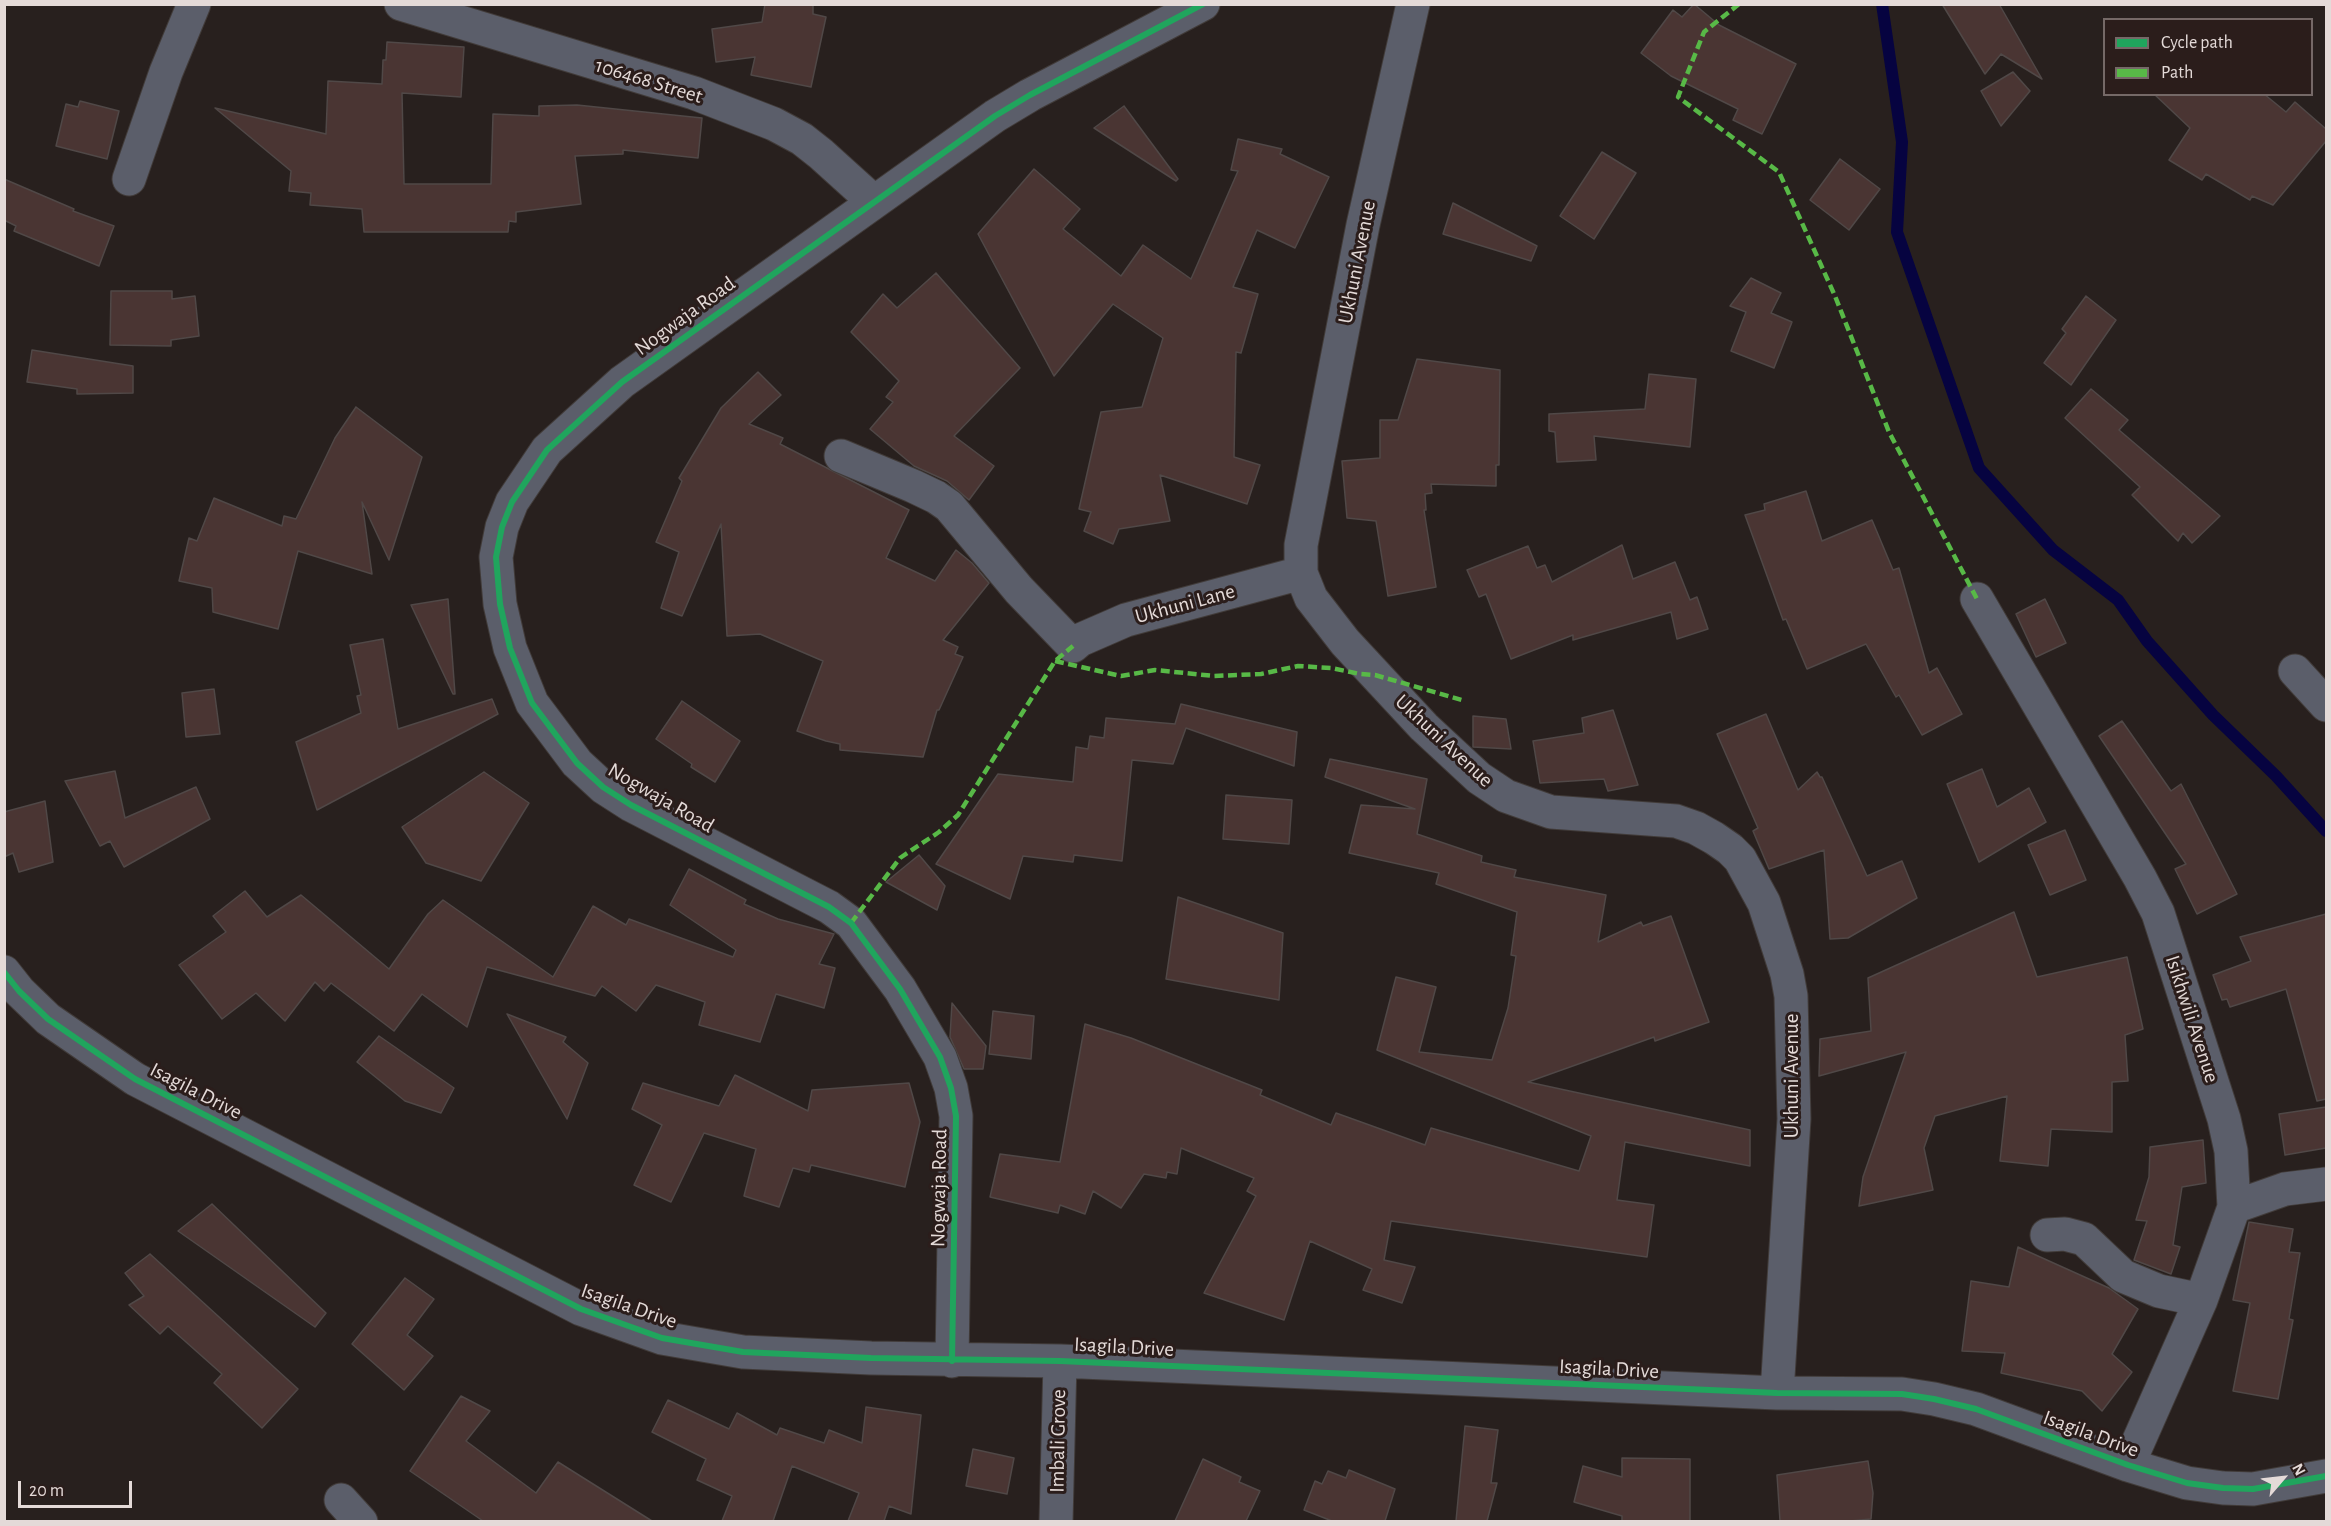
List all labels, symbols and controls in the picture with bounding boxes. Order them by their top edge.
legend [2103,18,2313,96]
text: Cycle path [2161,34,2233,52]
street label: 106468 Street [592,53,706,109]
text: Path [2161,64,2193,82]
street label: Ukhuni Avenue [1333,198,1381,326]
street label: Nogwaja Road [630,271,740,361]
street label: Ukhuni Lane [1132,579,1238,629]
street label: Ukhuni Avenue [1390,689,1498,793]
street label: Nogwaja Road [603,757,719,839]
street label: Isikhwili Avenue [2160,952,2224,1086]
street label: Ukhuni Avenue [1779,1014,1805,1138]
street label: Isagila Drive [146,1057,246,1125]
street label: Nogwaja Road [925,1129,953,1247]
street label: Isagila Drive [578,1278,680,1334]
street label: Isagila Drive [1073,1332,1175,1362]
street label: Isagila Drive [1558,1354,1660,1384]
street label: Imbali Grove [1044,1389,1072,1493]
street label: Isagila Drive [2040,1405,2142,1463]
north arrow [2253,1448,2313,1508]
text: N [2289,1461,2309,1478]
scale bar [21,1469,135,1507]
text: 20 m [29,1482,64,1500]

